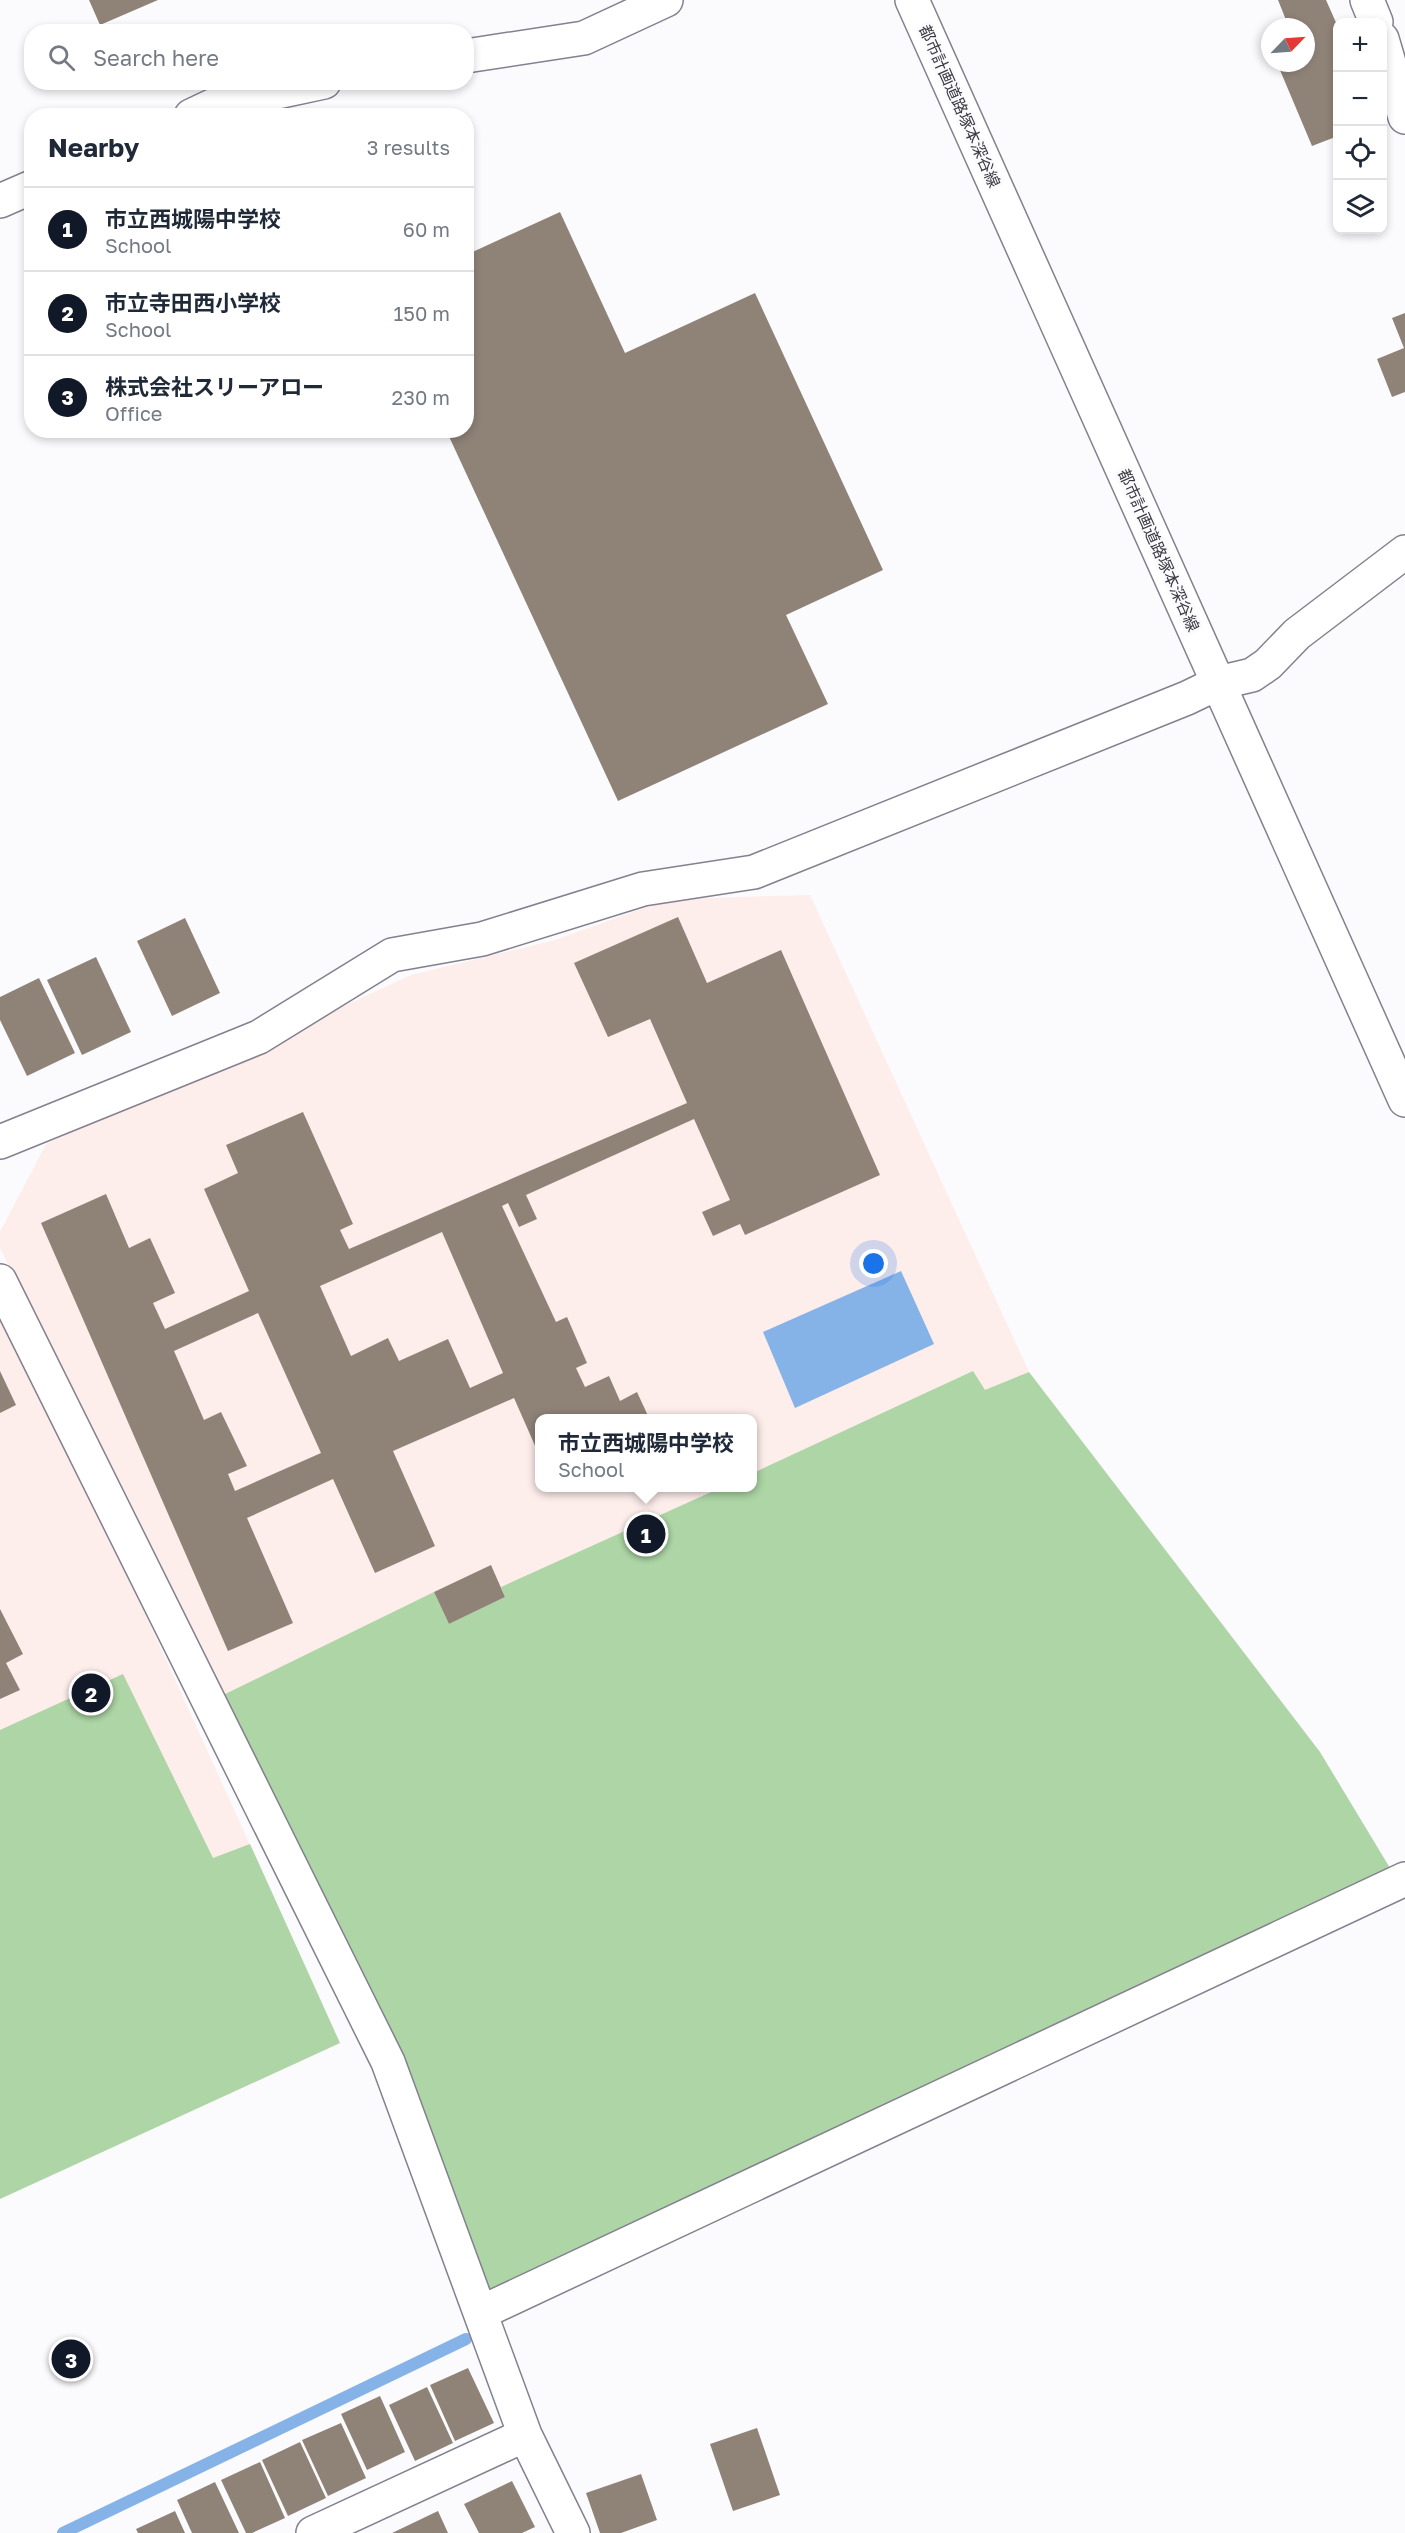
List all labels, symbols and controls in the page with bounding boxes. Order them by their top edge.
north arrow [1261,18,1315,72]
map controls [1333,18,1387,234]
button: + [1333,18,1387,72]
street label: 都市計画道路塚本深谷線 [915,22,1005,190]
search box [24,24,474,90]
icon: search [45,41,78,74]
text: Search here [93,44,219,71]
button: − [1333,72,1387,126]
button: locate [1333,126,1387,180]
text: Nearby [48,132,139,163]
text: 3 results [367,135,450,159]
button: layers [1333,180,1387,234]
text: 市立西城陽中学校 [105,205,281,232]
text: 1 [62,217,73,241]
text: 60 m [403,217,450,241]
text: School [105,233,171,257]
text: 市立寺田西小学校 [105,289,281,316]
text: 2 [61,301,74,325]
text: 150 m [394,301,450,325]
text: School [105,317,171,341]
text: 株式会社スリーアロー [105,373,324,400]
text: 3 [61,385,74,409]
text: 230 m [392,385,450,409]
text: Office [105,401,162,425]
street label: 都市計画道路塚本深谷線 [1114,466,1204,634]
your location [859,1249,888,1278]
popup [535,1414,757,1492]
text: 市立西城陽中学校 [558,1429,734,1456]
text: School [558,1457,624,1481]
pin: 1 [626,1512,666,1556]
pin: 2 [72,1670,110,1716]
pin: 3 [52,2336,90,2382]

